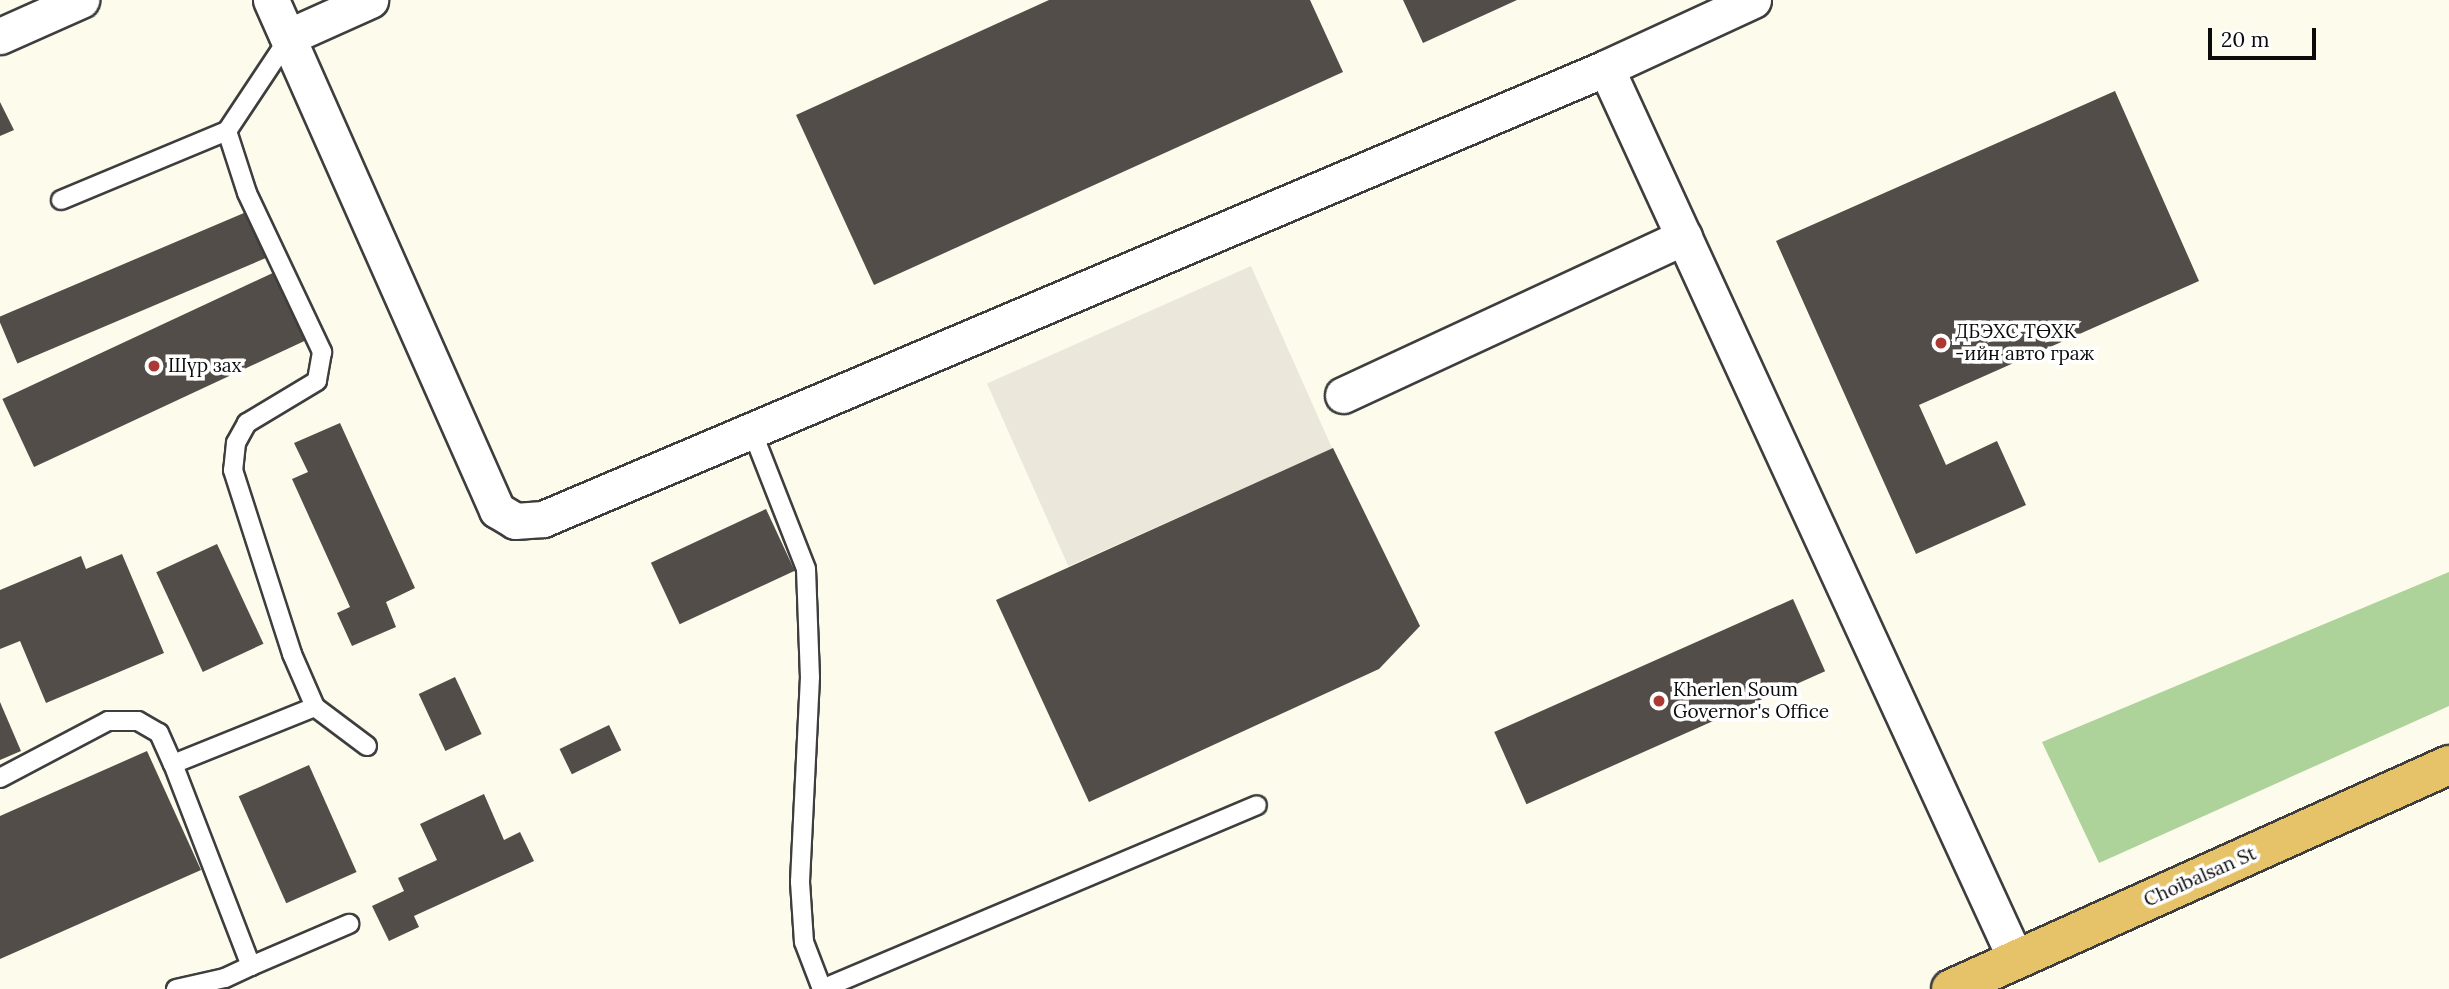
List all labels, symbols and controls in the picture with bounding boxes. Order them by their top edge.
scale bar [2211,14,2320,58]
text: 20 m [2221,26,2270,53]
place label: ДБЭХС ТӨХК -ийн авто граж [1955,321,2094,365]
marker: ДБЭХС ТӨХК -ийн авто граж [1933,335,1949,351]
place label: Шүр зах [168,355,242,377]
marker: Шүр зах [146,358,162,374]
place label: Kherlen Soum Governor's Office [1673,679,1829,723]
marker: Kherlen Soum Governor's Office [1651,693,1667,709]
street label: Choibalsan St [2140,842,2260,912]

